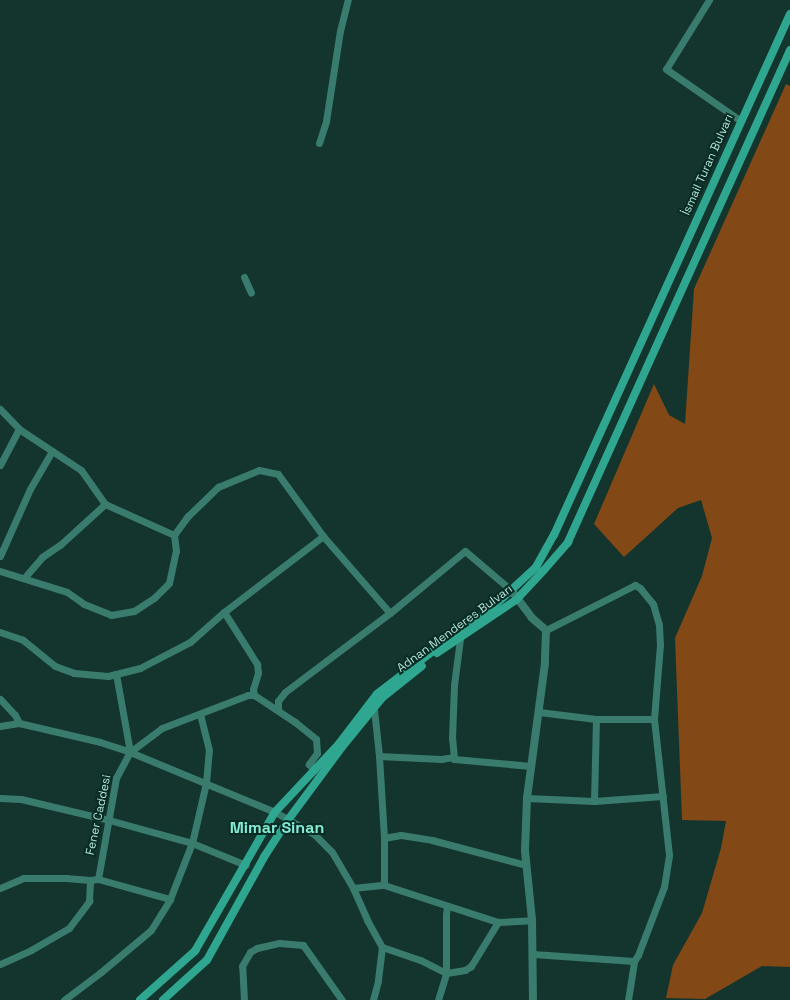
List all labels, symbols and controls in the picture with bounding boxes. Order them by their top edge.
street label: İsmail Turan Bulvarı [679,112,737,218]
street label: Adnan Menderes Bulvarı [394,582,516,676]
street label: Fener Caddesi [83,773,115,857]
district label: Mimar Sinan [230,818,324,838]

